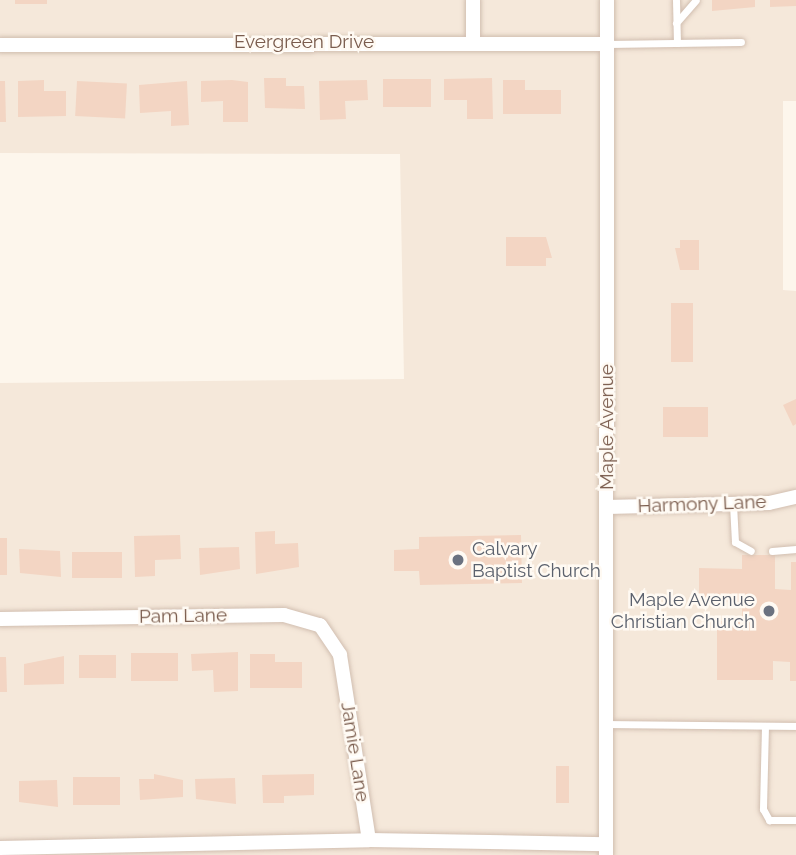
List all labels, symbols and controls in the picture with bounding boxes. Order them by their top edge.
street label: Evergreen Drive [234,31,374,53]
street label: Maple Avenue [596,364,618,490]
street label: Harmony Lane [637,490,767,518]
place label: Calvary Baptist Church [472,538,601,582]
marker: Calvary Baptist Church [450,552,466,568]
place label: Maple Avenue Christian Church [611,589,755,633]
marker: Maple Avenue Christian Church [761,603,777,619]
street label: Pam Lane [139,604,227,628]
street label: Jamie Lane [336,701,374,803]

